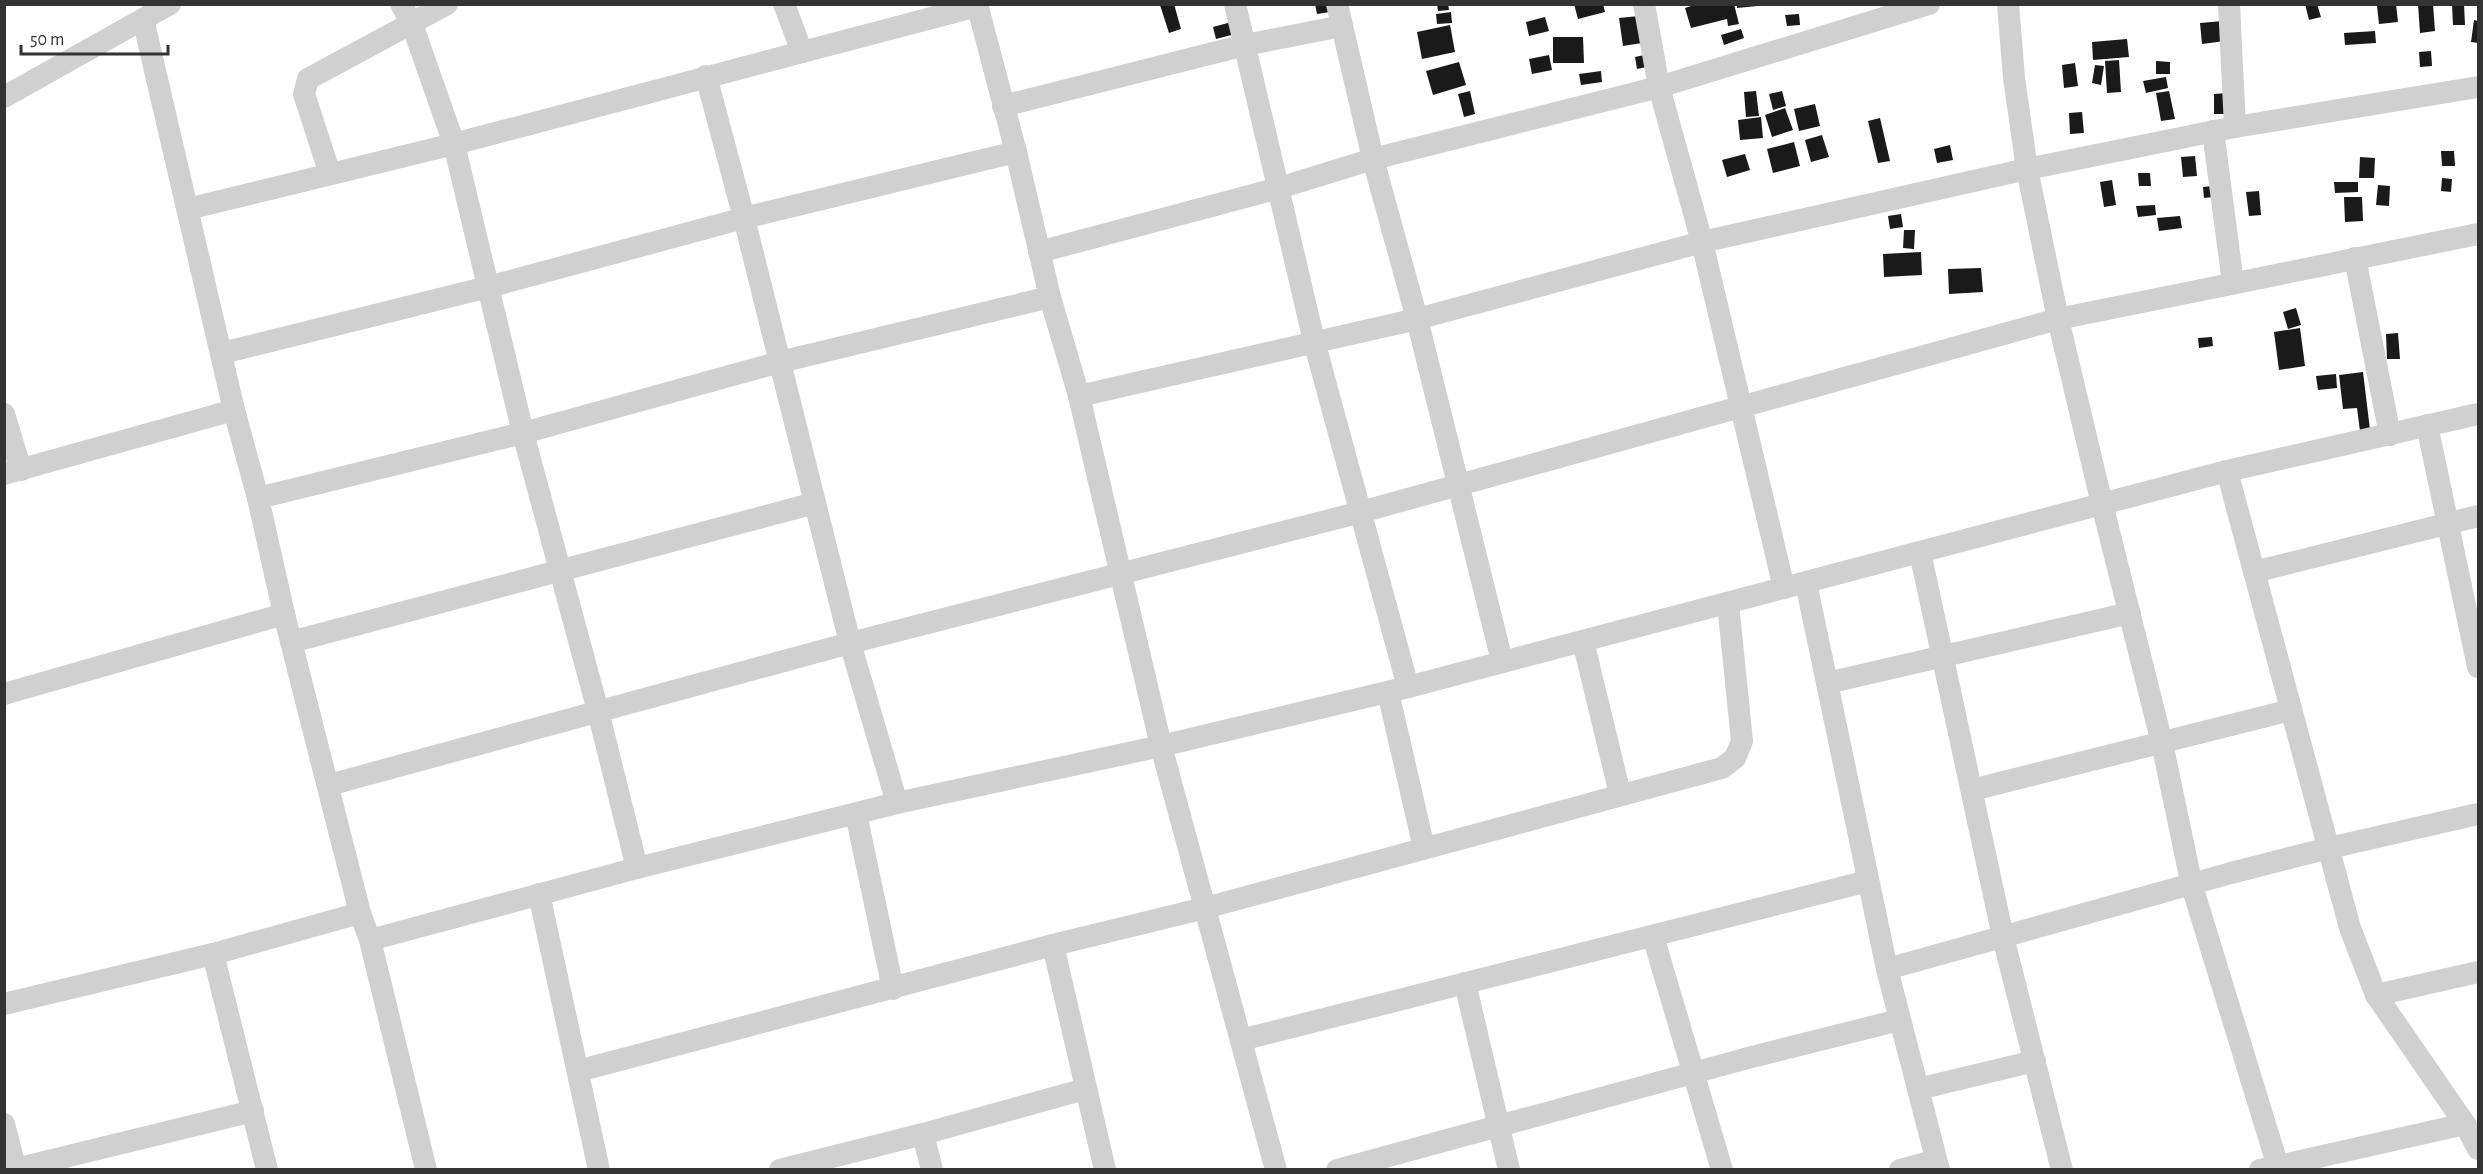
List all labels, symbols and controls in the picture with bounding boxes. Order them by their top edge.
scale bar [21,18,168,56]
text: 50 m [30,31,64,49]

